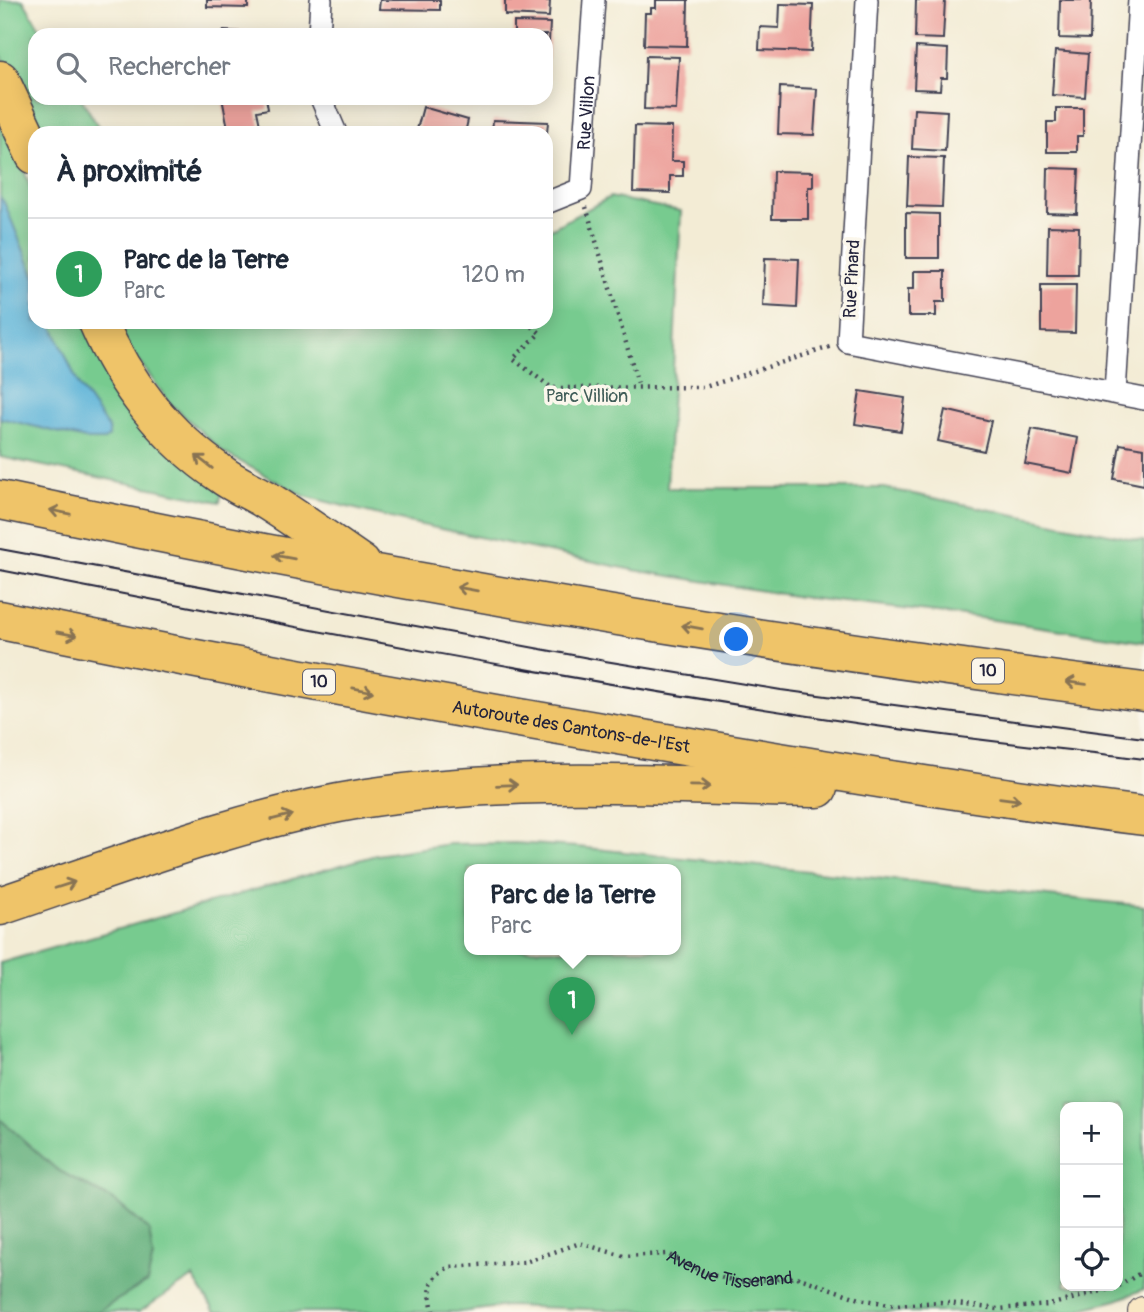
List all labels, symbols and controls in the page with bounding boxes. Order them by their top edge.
search box [28,28,553,105]
icon: search [52,48,90,86]
text: Rechercher [108,51,231,83]
street label: Rue Villon [572,75,600,151]
text: À proximité [56,153,202,190]
street label: Rue Pinard [838,239,866,319]
text: Parc de la Terre [123,244,288,276]
text: 1 [75,260,84,289]
text: 120 m [462,260,525,289]
text: Parc [123,276,165,305]
park label: Parc Villion [546,385,628,408]
one-way arrow [196,454,214,469]
one-way arrow [49,505,72,519]
one-way arrow [273,550,295,563]
one-way arrow [456,582,479,595]
one-way arrow [681,620,704,633]
your location [719,622,753,656]
one-way arrow [55,627,78,641]
road number: 10 [972,658,1004,684]
road number: 10 [303,670,335,694]
one-way arrow [1065,676,1088,689]
one-way arrow [351,684,374,697]
street label: Autoroute des Cantons-de-l'Est [450,695,693,758]
one-way arrow [495,778,518,791]
one-way arrow [688,780,711,793]
one-way arrow [998,792,1021,805]
one-way arrow [270,810,293,823]
popup [464,864,681,955]
one-way arrow [53,877,75,890]
text: Parc de la Terre [490,879,655,911]
text: Parc [490,911,532,940]
pin: 1 [549,977,595,1035]
map controls [1060,1102,1123,1291]
button: + [1060,1102,1123,1165]
button: − [1060,1165,1123,1228]
button: locate [1060,1228,1123,1291]
street label: Avenue Tisserand [663,1244,794,1294]

